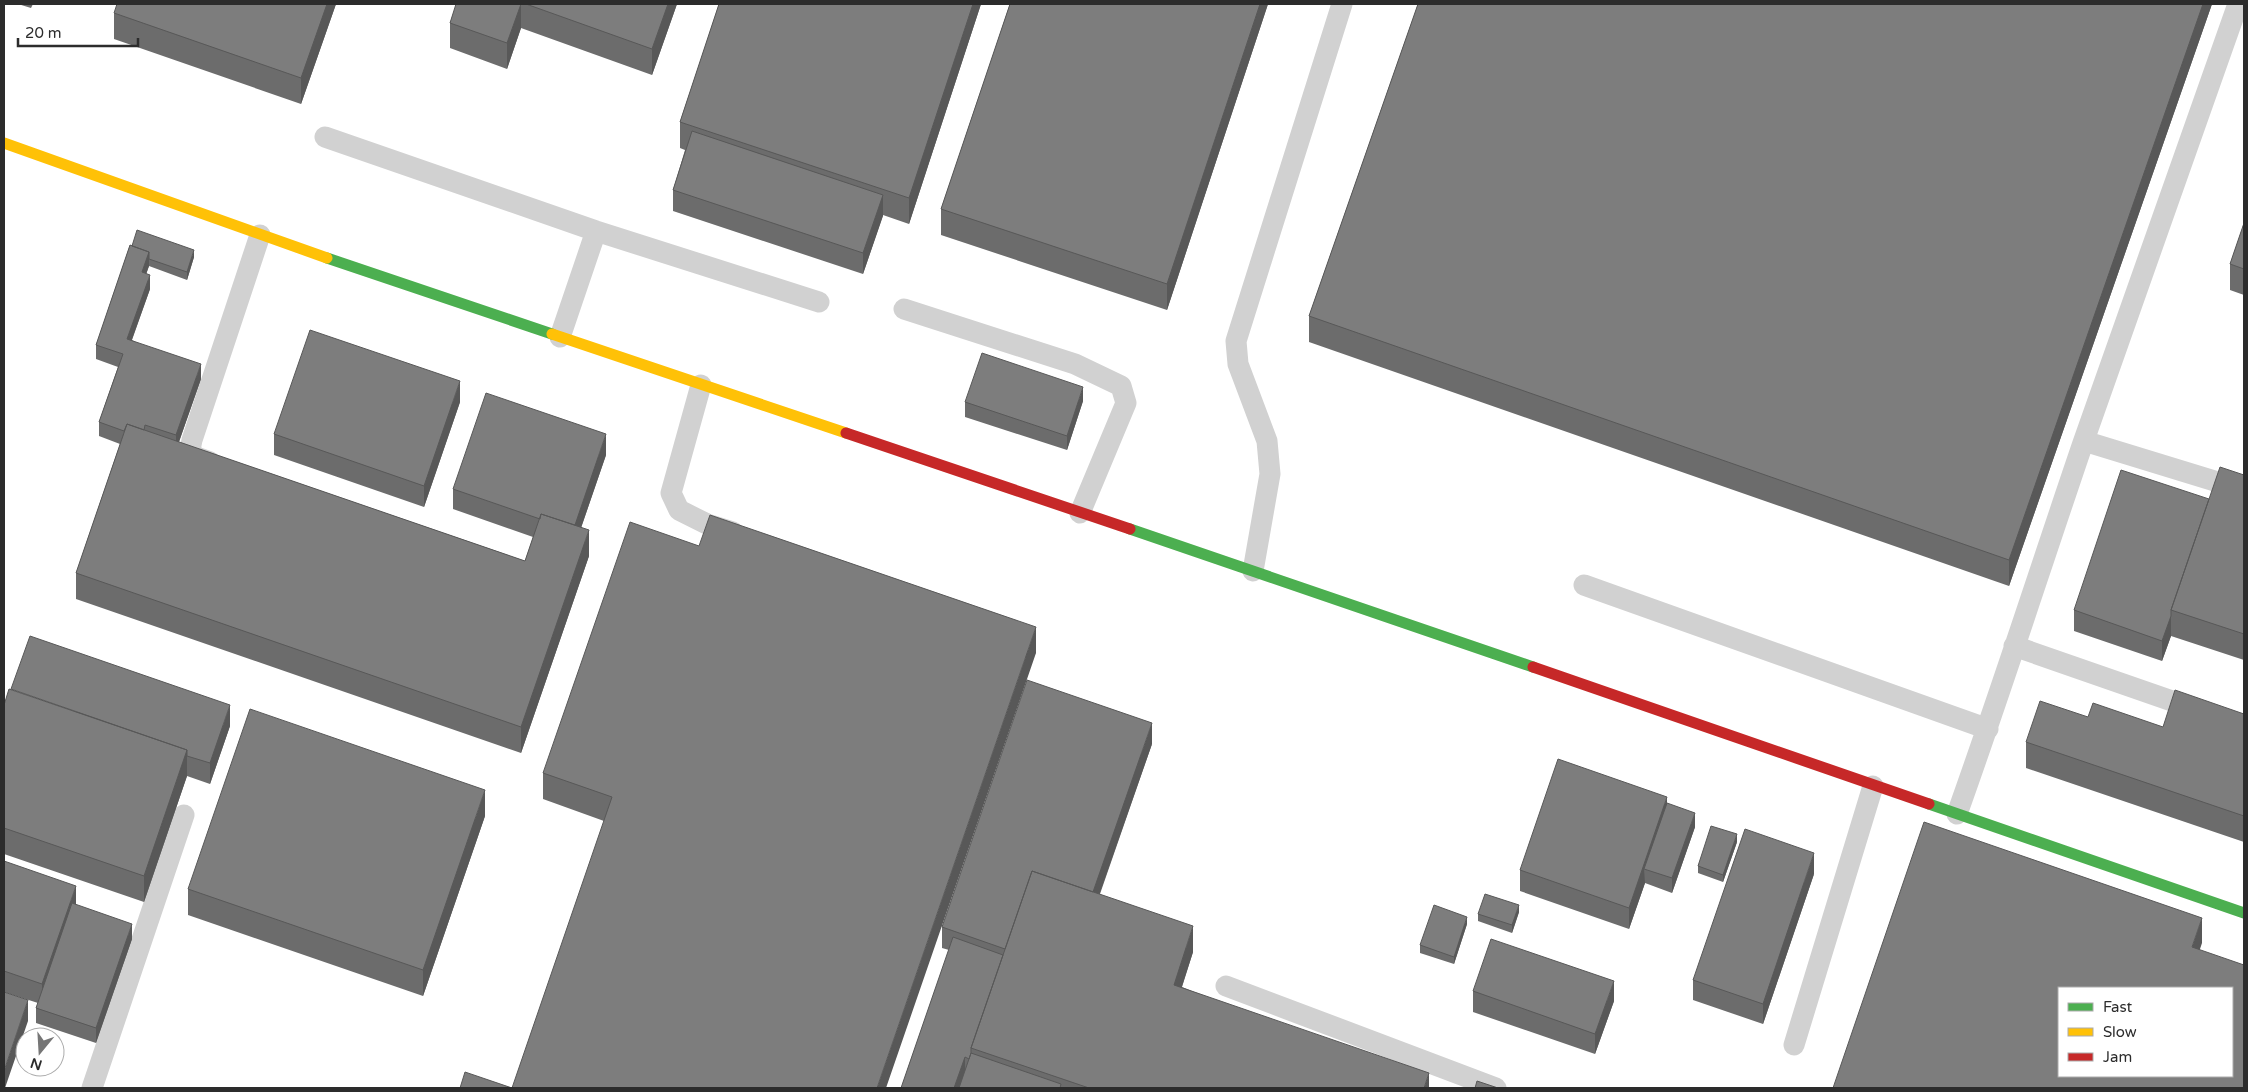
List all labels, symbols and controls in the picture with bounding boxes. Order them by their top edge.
scale bar [18,15,138,47]
text: 20 m [25,24,62,42]
legend [2058,987,2233,1077]
text: Fast [2103,998,2133,1016]
text: Slow [2103,1023,2137,1041]
north arrow [15,1027,65,1077]
text: Jam [2103,1048,2132,1066]
text: N [28,1054,44,1074]

